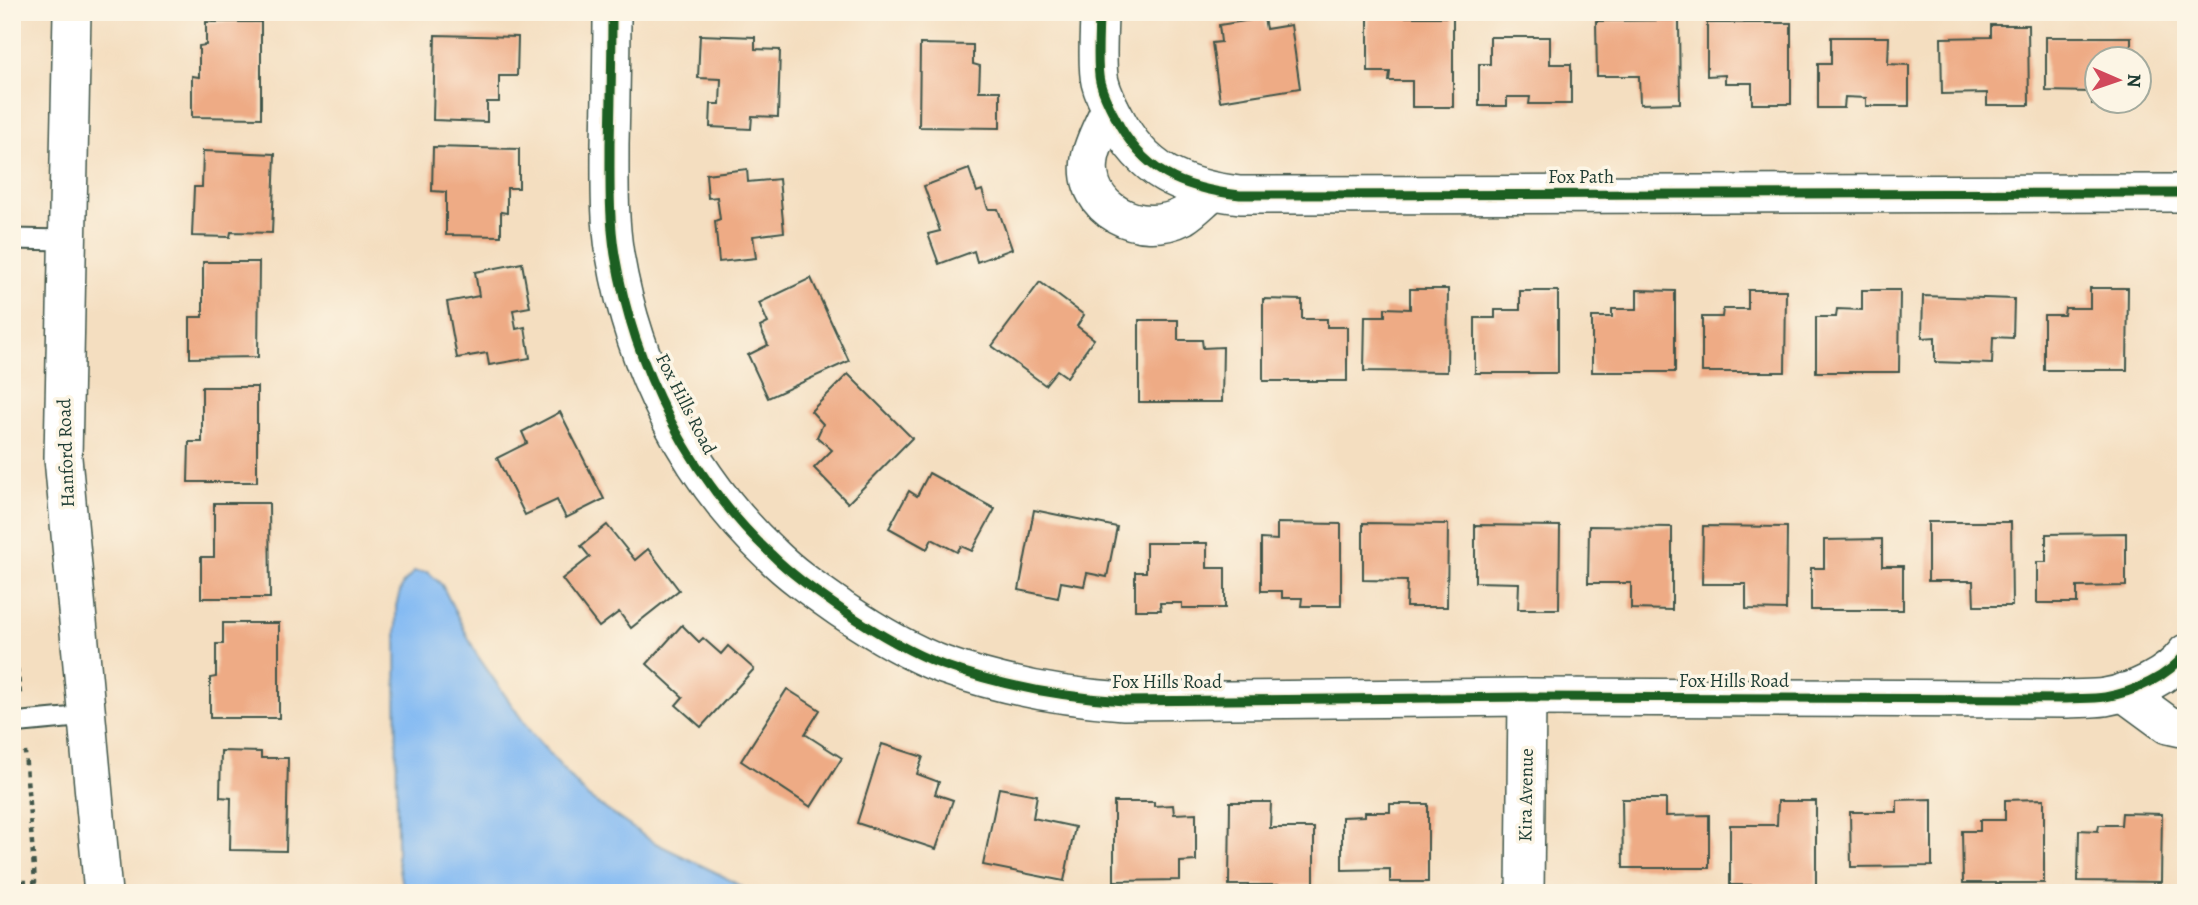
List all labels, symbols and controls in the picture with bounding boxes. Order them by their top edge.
north arrow [2082,46,2152,116]
text: N [2121,73,2147,88]
street label: Fox Path [1548,164,1614,190]
street label: Fox Hills Road [649,349,723,460]
street label: Hanford Road [51,397,81,508]
street label: Fox Hills Road [1679,668,1790,694]
street label: Fox Hills Road [1112,669,1223,695]
street label: Kira Avenue [1512,748,1540,842]

